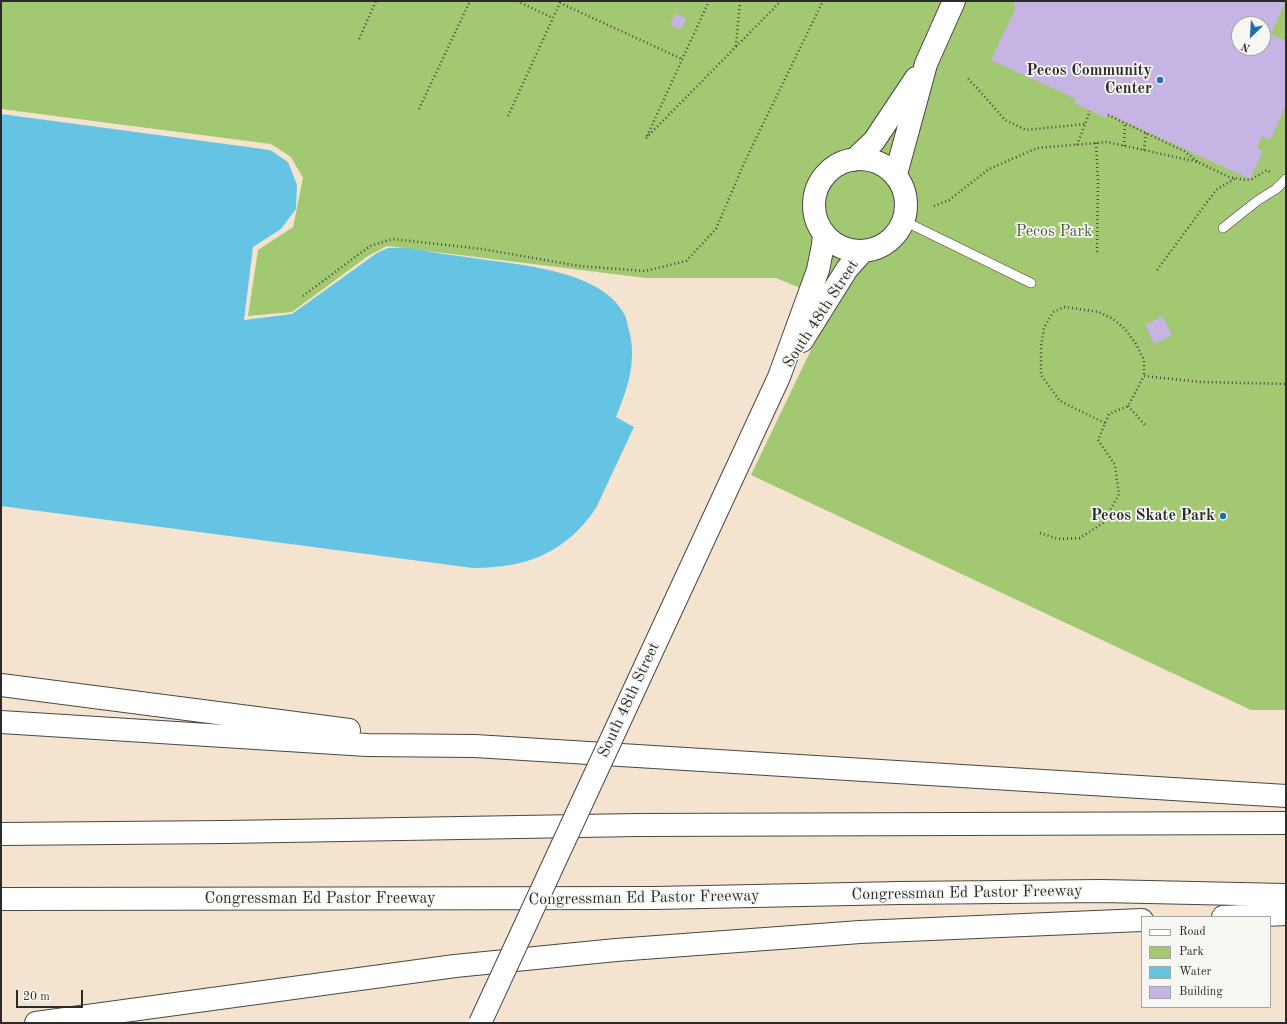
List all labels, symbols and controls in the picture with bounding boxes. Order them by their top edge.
north arrow [1231,16,1271,56]
text: N [1240,40,1252,53]
place label: Pecos Community Center [1026,61,1152,99]
marker: Pecos Community Center [1155,75,1165,85]
park label: Pecos Park [1016,222,1092,242]
street label: South 48th Street [779,256,863,372]
place label: Pecos Skate Park [1091,506,1215,526]
marker: Pecos Skate Park [1218,511,1228,521]
street label: South 48th Street [594,639,664,761]
street label: Congressman Ed Pastor Freeway [851,881,1083,905]
street label: Congressman Ed Pastor Freeway [528,886,760,910]
street label: Congressman Ed Pastor Freeway [204,889,436,909]
legend [1141,916,1271,1008]
text: Road [1179,926,1206,938]
text: Park [1179,946,1204,958]
text: Water [1179,966,1211,978]
scale bar [18,982,85,1008]
text: Building [1179,986,1223,998]
text: 20 m [23,991,50,1003]

